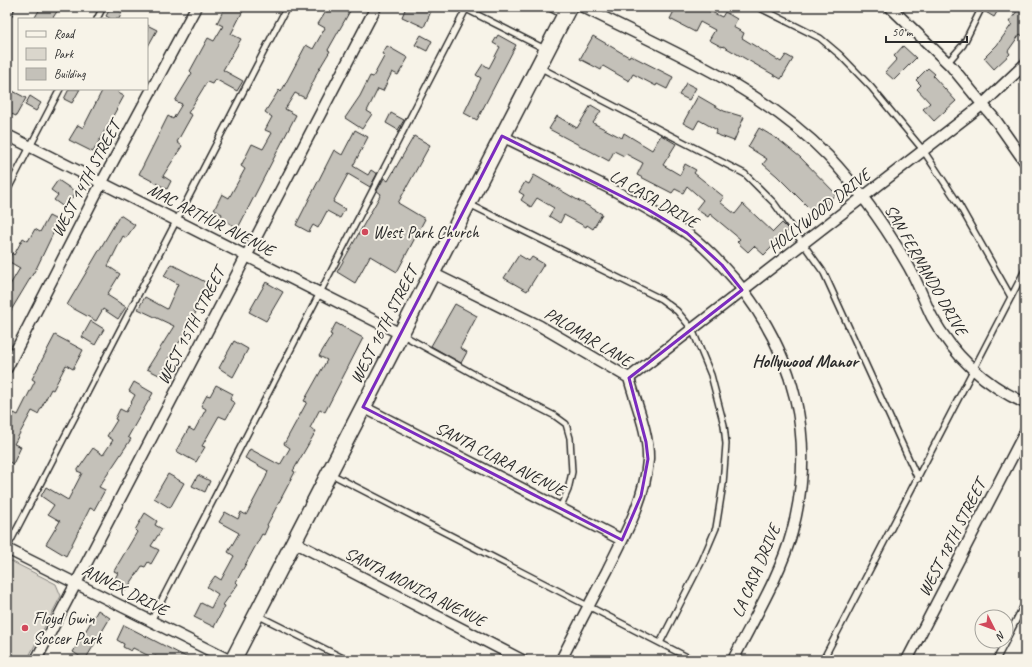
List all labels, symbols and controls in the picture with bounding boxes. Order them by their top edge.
legend [18,18,148,90]
scale bar [886,18,967,44]
text: 50 m [892,24,914,40]
text: Road [54,26,76,42]
text: Park [54,46,75,62]
text: Building [54,66,86,82]
street label: WEST 14TH STREET [47,114,127,240]
street label: HOLLYWOOD DRIVE [764,163,877,258]
street label: LA CASA DRIVE [606,165,704,234]
street label: MAC ARTHUR AVENUE [144,179,280,262]
street label: SAN FERNANDO DRIVE [880,201,973,342]
place label: West Park Church [373,222,480,243]
marker: West Park Church [360,227,370,237]
street label: WEST 16TH STREET [346,259,424,387]
street label: WEST 15TH STREET [153,260,231,388]
street label: PALOMAR LANE [541,303,638,373]
district label: Hollywood Manor [752,350,860,372]
street label: SANTA CLARA AVENUE [432,417,571,502]
street label: WEST 18TH STREET [914,472,992,600]
street label: LA CASA DRIVE [727,519,786,620]
street label: SANTA MONICA AVENUE [341,542,491,633]
street label: ANNEX DRIVE [79,560,173,621]
place label: Floyd Gwin Soccer Park [33,608,103,649]
north arrow [974,609,1014,649]
marker: Floyd Gwin Soccer Park [20,623,30,633]
text: N [992,628,1009,645]

